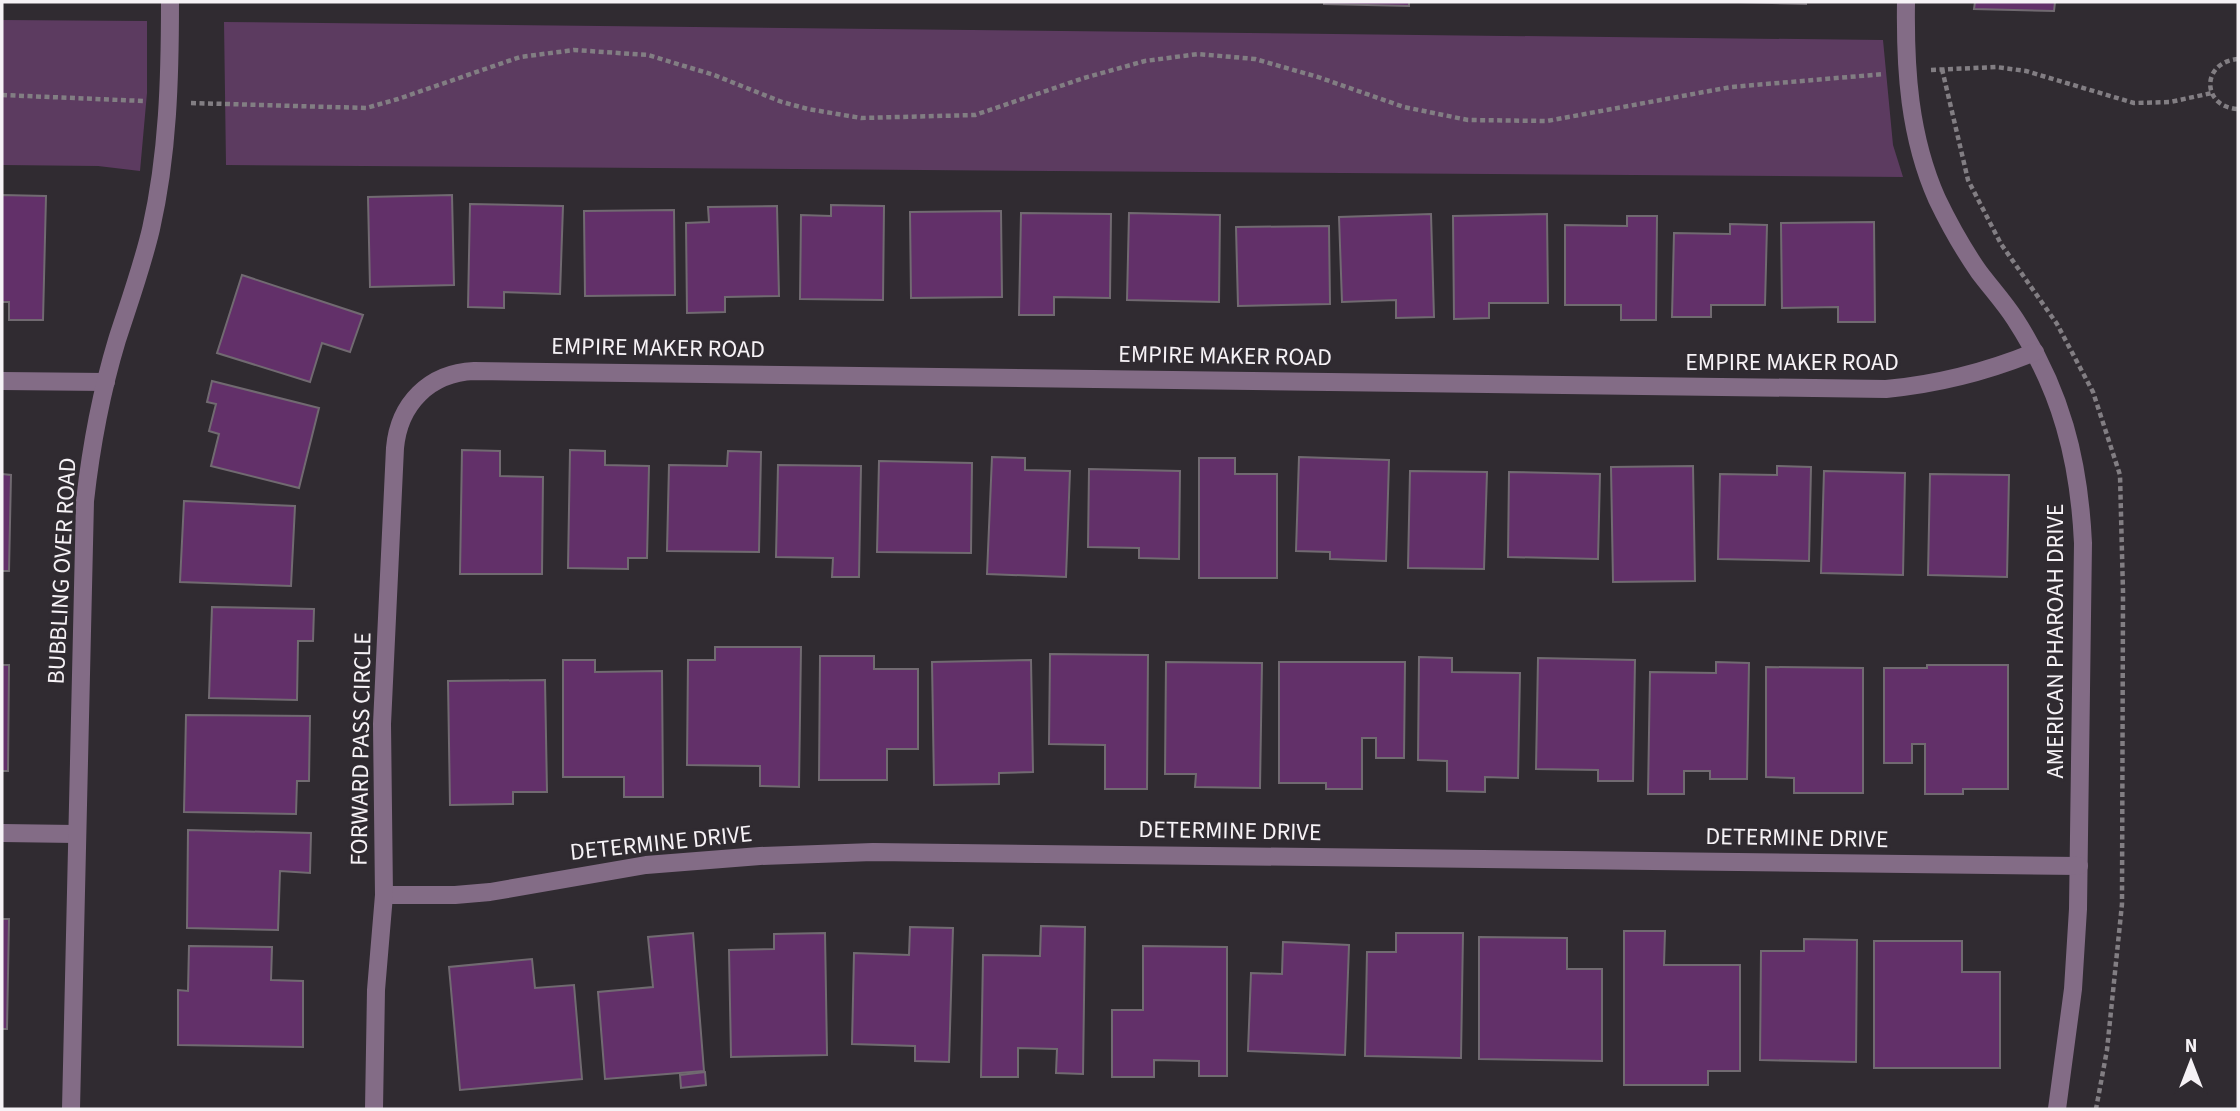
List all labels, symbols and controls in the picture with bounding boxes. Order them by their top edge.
street label: EMPIRE MAKER ROAD [551,329,765,367]
street label: EMPIRE MAKER ROAD [1118,337,1332,375]
street label: EMPIRE MAKER ROAD [1685,345,1899,380]
street label: BUBBLING OVER ROAD [39,457,85,685]
street label: AMERICAN PHAROAH DRIVE [2038,504,2073,779]
street label: FORWARD PASS CIRCLE [341,632,381,866]
street label: DETERMINE DRIVE [1138,812,1322,850]
street label: DETERMINE DRIVE [568,816,754,870]
street label: DETERMINE DRIVE [1705,819,1889,857]
north arrow [2156,1027,2226,1097]
text: N [2185,1033,2197,1060]

